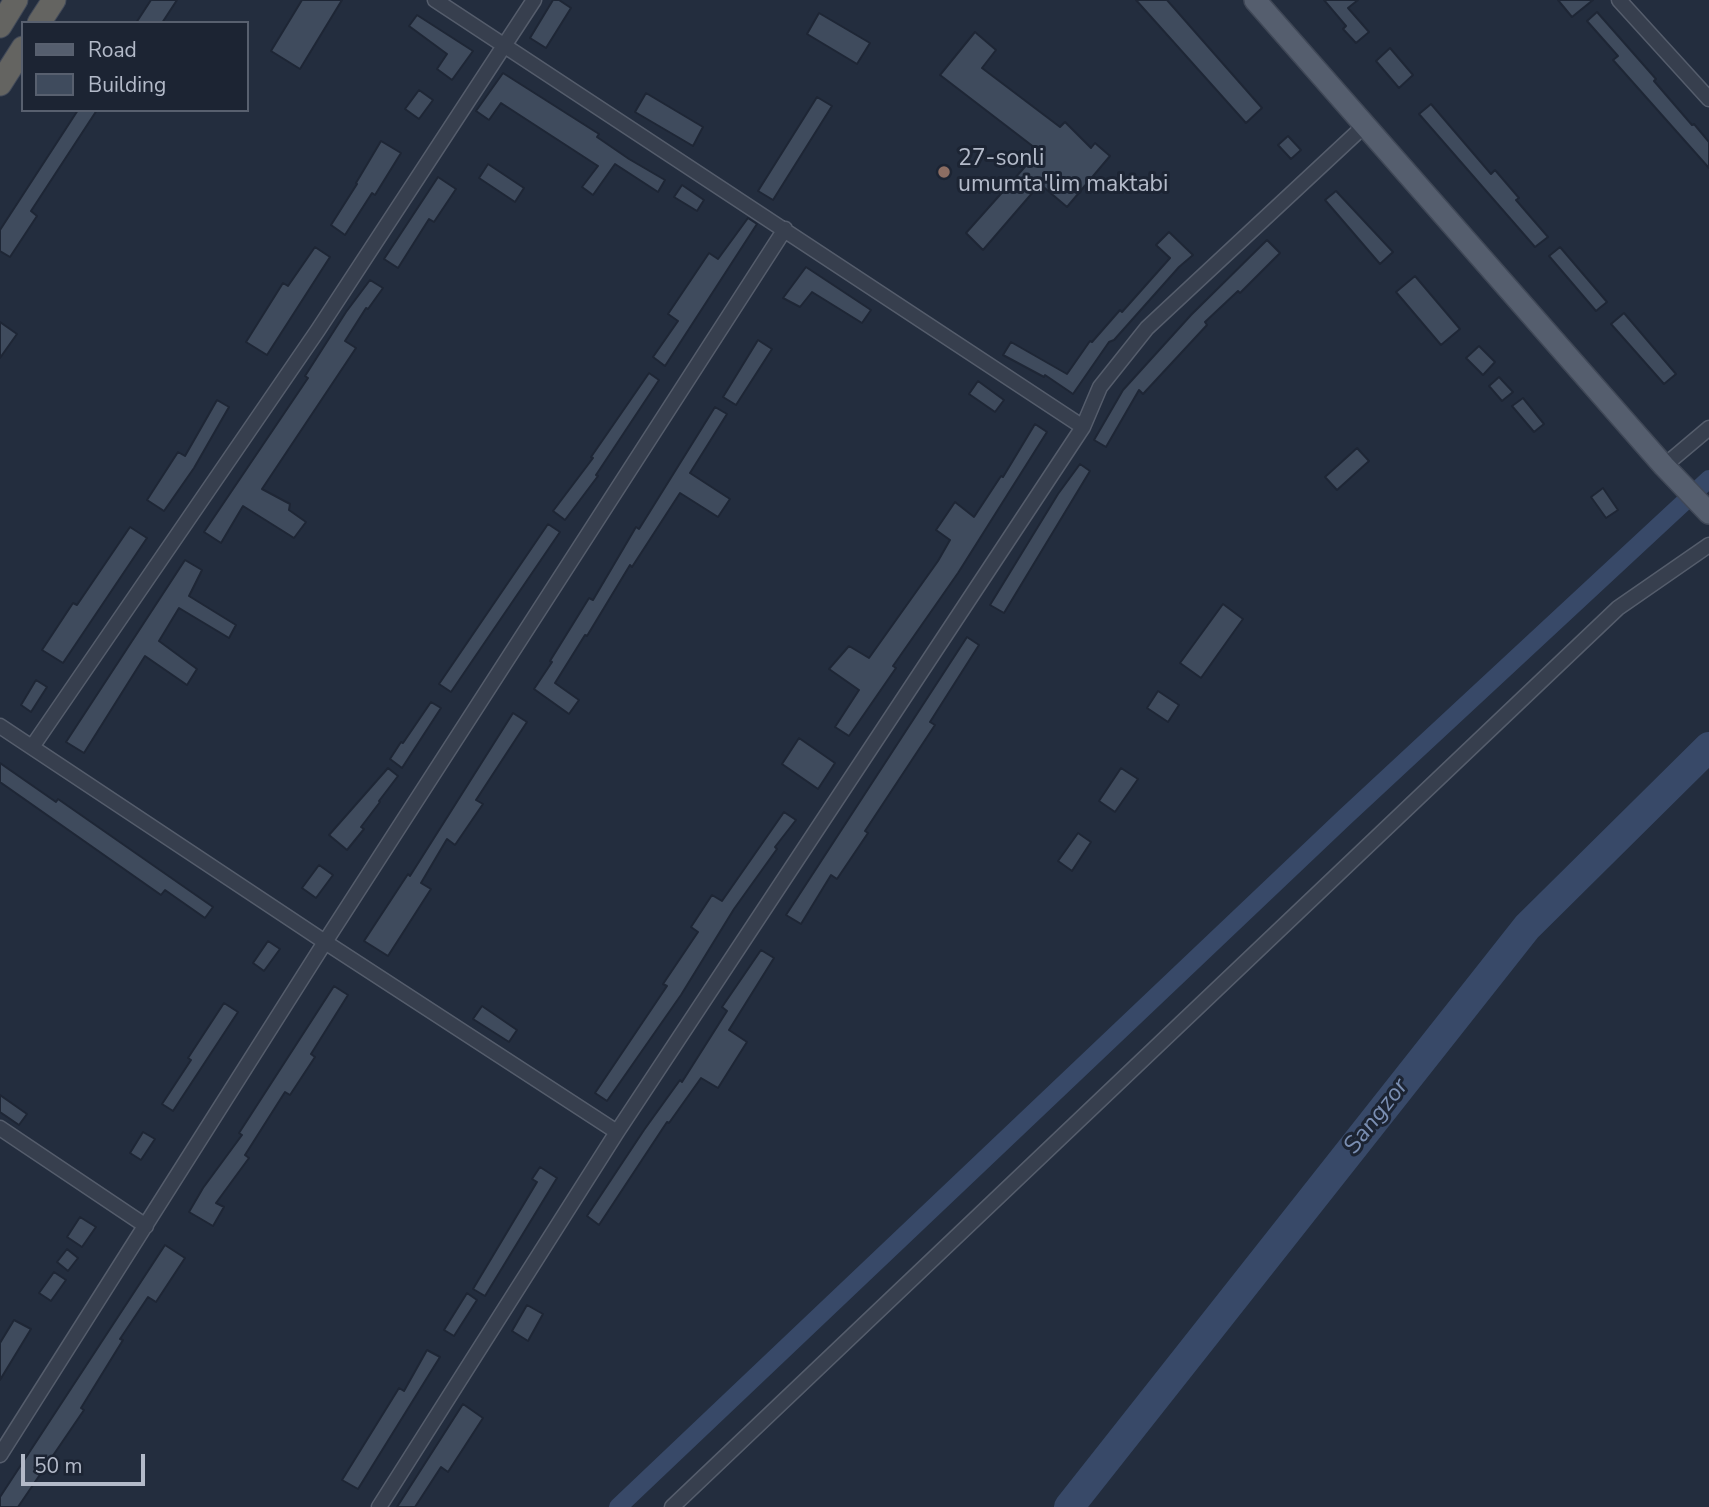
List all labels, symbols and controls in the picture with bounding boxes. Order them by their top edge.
legend [21,21,248,112]
text: Road [88,36,137,64]
text: Building [88,71,166,99]
place label: 27-sonli umumta'lim maktabi [958,145,1168,199]
marker: 27-sonli umumta'lim maktabi [936,164,952,180]
water label: Sangzor [1339,1073,1415,1161]
scale bar [24,1440,149,1484]
text: 50 m [34,1452,83,1480]

